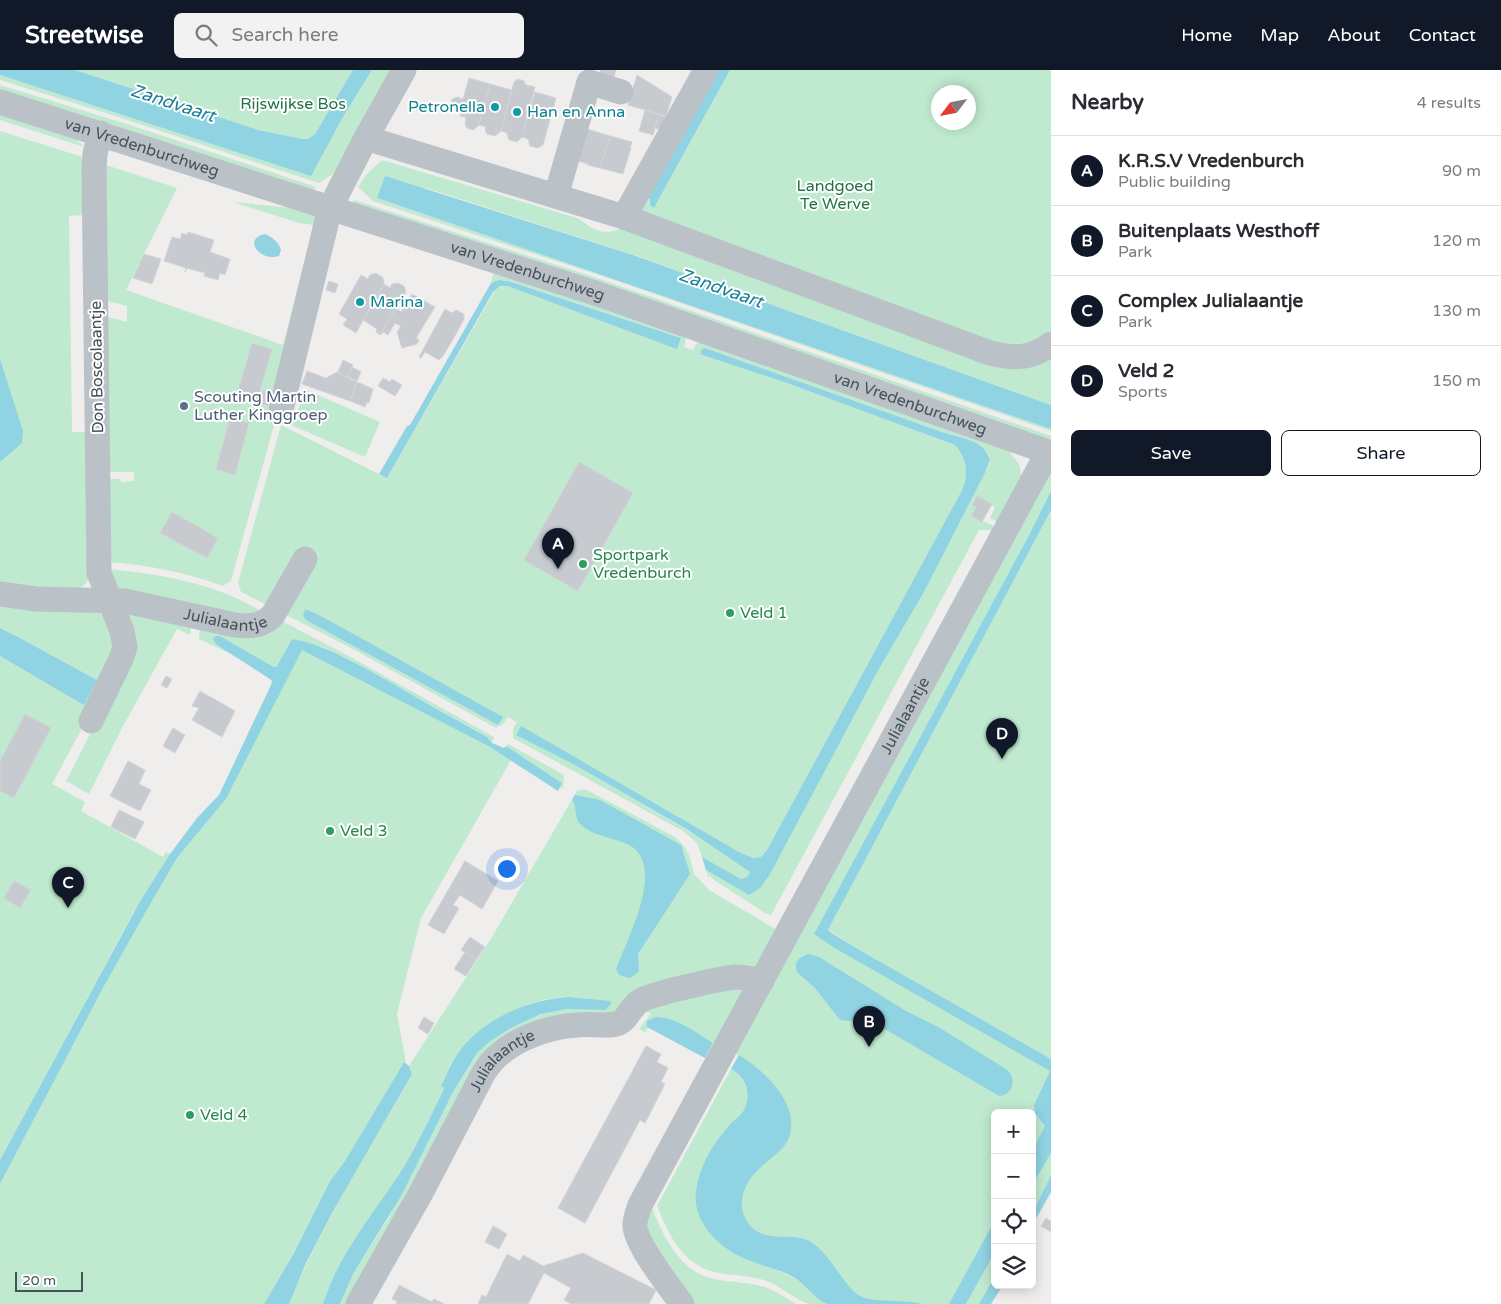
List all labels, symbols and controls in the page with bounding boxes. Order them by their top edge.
search box [174,13,524,58]
text: Streetwise [25,21,144,50]
icon: search [192,21,220,49]
text: Search here [232,24,338,46]
text: Home [1181,24,1232,46]
text: Map [1260,24,1299,46]
text: About [1327,24,1381,46]
text: Contact [1409,24,1476,46]
water label: Zandvaart [128,79,220,128]
north arrow [931,85,976,130]
text: Nearby [1071,90,1144,115]
text: 4 results [1417,93,1481,113]
park label: Rijswijkse Bos [240,94,346,114]
place label: Petronella [408,97,485,117]
marker: Petronella [489,101,501,113]
place label: Han en Anna [527,102,625,122]
marker: Han en Anna [511,106,523,118]
street label: van Vredenburchweg [62,113,222,182]
text: K.R.S.V Vredenburch [1118,150,1304,172]
text: A [1081,161,1093,181]
text: 90 m [1442,161,1481,181]
text: Public building [1118,172,1231,192]
park label: Landgoed Te Werve [796,176,874,214]
text: Buitenplaats Westhoff [1118,220,1319,242]
text: B [1081,231,1093,251]
text: 120 m [1432,231,1481,251]
street label: van Vredenburchweg [448,237,607,306]
text: Park [1118,242,1152,262]
water label: Zandvaart [676,263,768,313]
text: Complex Julialaantje [1118,290,1303,312]
place label: Marina [370,292,423,312]
marker: Marina [354,296,366,308]
street label: Don Boscolaantje [86,300,108,434]
text: C [1081,301,1093,321]
text: 130 m [1432,301,1481,321]
text: Park [1118,312,1152,332]
text: Veld 2 [1118,360,1175,382]
street label: van Vredenburchweg [831,367,990,440]
text: D [1081,371,1093,391]
text: 150 m [1432,371,1481,391]
text: Sports [1118,382,1167,402]
place label: Scouting Martin Luther Kinggroep [194,387,328,425]
marker: Scouting Martin Luther Kinggroep [178,400,190,412]
button: Save [1071,430,1271,476]
button: Share [1281,430,1481,476]
pin: A [542,528,574,569]
place label: Sportpark Vredenburch [593,545,691,583]
marker: Sportpark Vredenburch [577,558,589,570]
place label: Veld 1 [740,603,788,623]
street label: Julialaantje [182,604,271,636]
marker: Veld 1 [724,607,736,619]
street label: Julialaantje [876,674,934,758]
pin: D [986,718,1018,759]
place label: Veld 3 [340,821,388,841]
marker: Veld 3 [324,825,336,837]
your location [494,856,520,882]
pin: C [52,867,84,908]
pin: B [853,1006,885,1047]
street label: Julialaantje [465,1025,538,1096]
place label: Veld 4 [200,1105,248,1125]
marker: Veld 4 [184,1109,196,1121]
map controls [991,1109,1036,1289]
button: + [991,1109,1036,1154]
button: − [991,1154,1036,1199]
button: locate [991,1199,1036,1244]
button: layers [991,1244,1036,1289]
scale bar [15,1269,82,1292]
text: 20 m [22,1272,56,1289]

